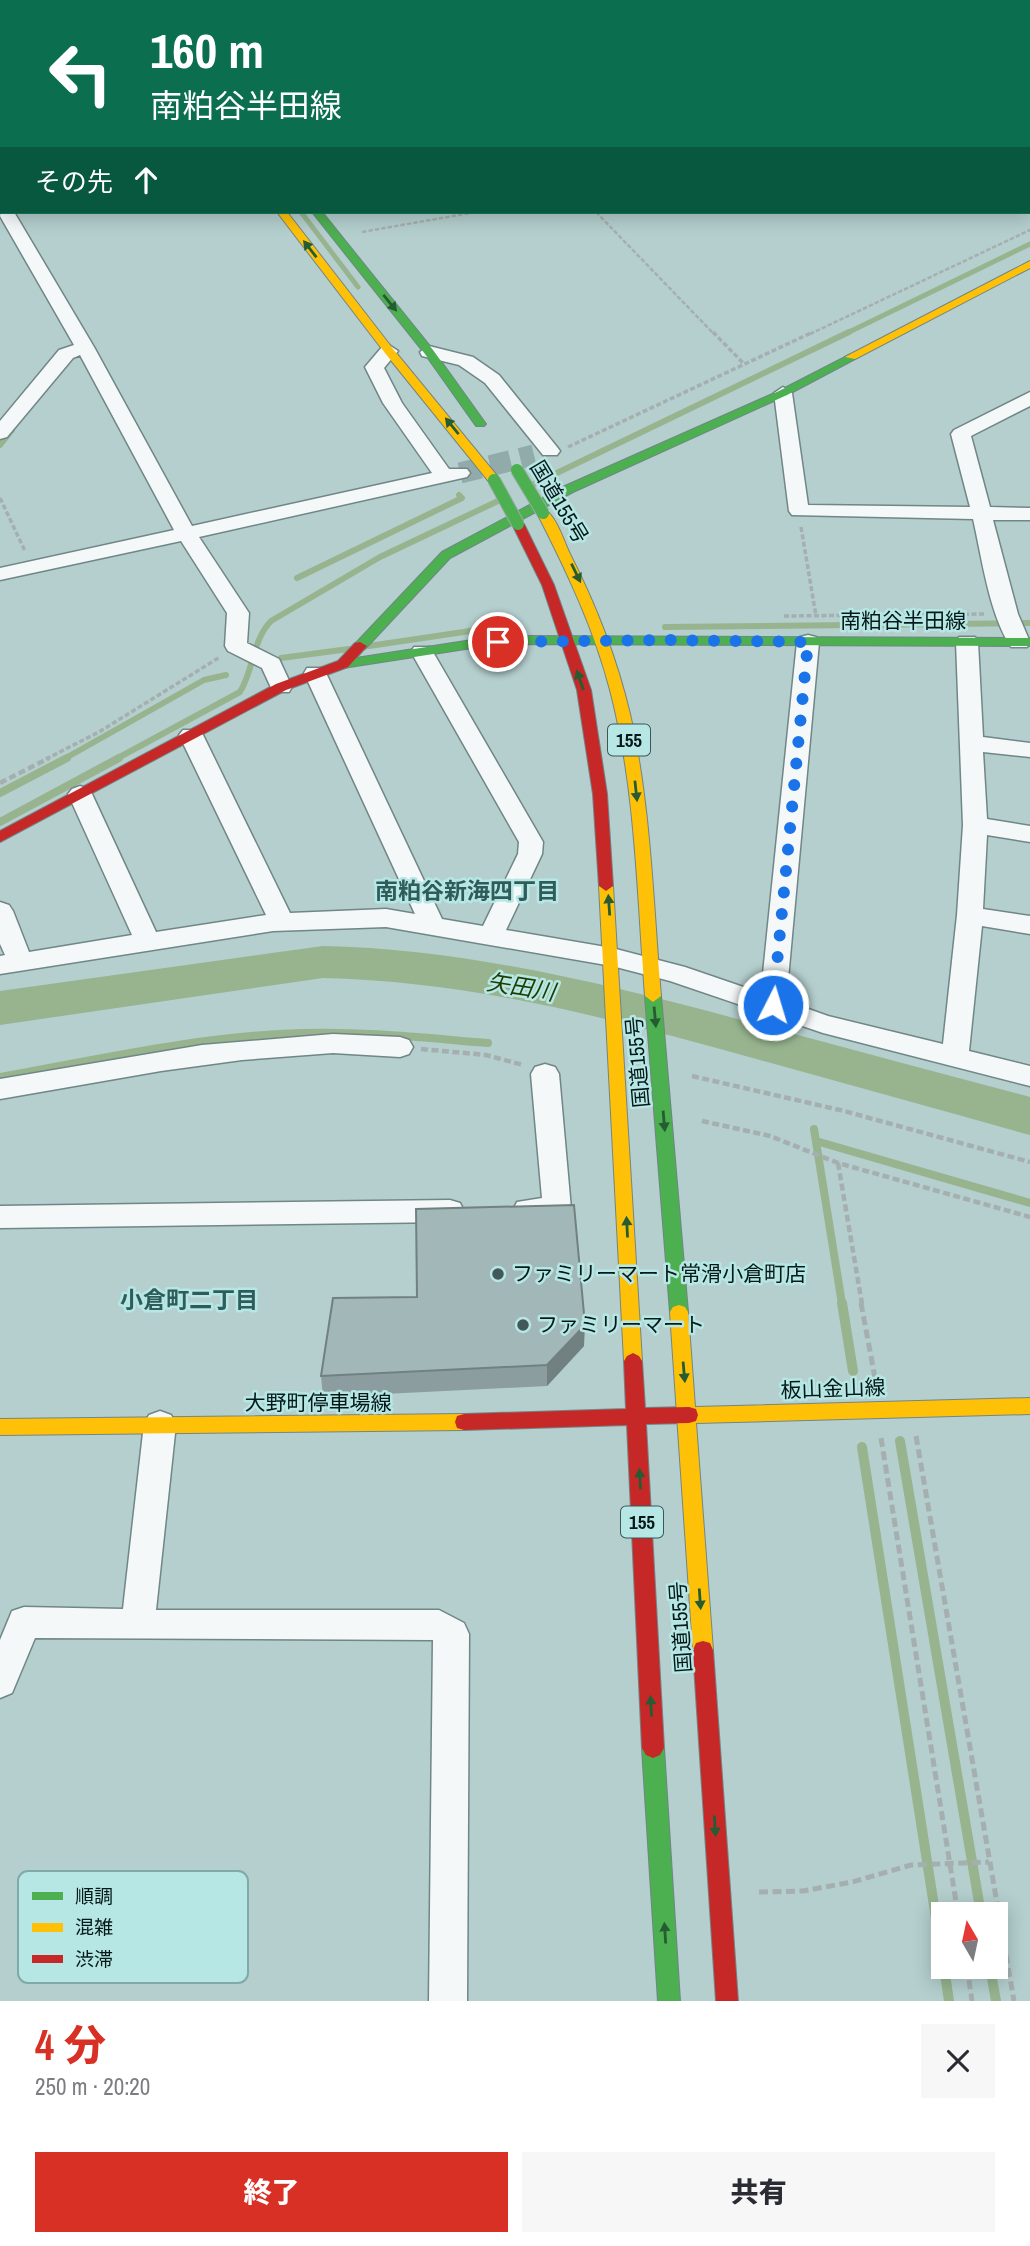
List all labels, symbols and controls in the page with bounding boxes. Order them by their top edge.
text: 160 m [150,17,264,83]
icon: left [35,28,126,119]
text: 南粕谷半田線 [150,84,342,127]
icon: ahead [127,161,165,199]
text: その先 [35,164,113,199]
one-way arrow [302,240,317,258]
one-way arrow [383,294,398,312]
one-way arrow [445,418,460,435]
street label: 国道155号 [523,455,595,549]
one-way arrow [570,563,581,583]
street label: 南粕谷半田線 [840,606,966,635]
pin [468,612,528,672]
icon: arrive [479,623,517,661]
one-way arrow [574,669,585,690]
road number: 155 [608,724,650,755]
one-way arrow [630,780,641,802]
district label: 南粕谷新海四丁目 [375,875,559,906]
one-way arrow [603,894,614,916]
water label: 矢田川 [485,966,561,1008]
position arrow [736,968,810,1042]
one-way arrow [650,1007,661,1029]
street label: 国道155号 [619,1015,656,1109]
one-way arrow [659,1110,670,1132]
one-way arrow [622,1216,633,1238]
place label: ファミリーマート常滑小倉町店 [512,1259,806,1288]
marker: ファミリーマート常滑小倉町店 [490,1266,506,1282]
district label: 小倉町二丁目 [120,1284,258,1315]
place label: ファミリーマート [537,1310,705,1339]
marker: ファミリーマート [515,1317,531,1333]
one-way arrow [679,1361,690,1383]
street label: 板山金山線 [780,1372,886,1405]
street label: 大野町停車場線 [245,1388,392,1417]
one-way arrow [635,1467,646,1489]
road number: 155 [621,1506,663,1538]
street label: 国道155号 [663,1580,698,1674]
one-way arrow [695,1588,706,1610]
one-way arrow [645,1695,656,1717]
one-way arrow [710,1815,721,1837]
legend [18,1871,248,1983]
text: 順調 [75,1883,113,1909]
north arrow [931,1902,1008,1979]
map controls [931,1902,1008,1979]
text: 混雑 [75,1914,113,1940]
one-way arrow [659,1922,670,1944]
text: 渋滞 [75,1946,113,1972]
text: 4 分 [35,2017,106,2073]
button: close [921,2024,995,2098]
text: 250 m · 20:20 [35,2071,150,2102]
button: 終了 [35,2152,508,2232]
button: 共有 [522,2152,995,2232]

